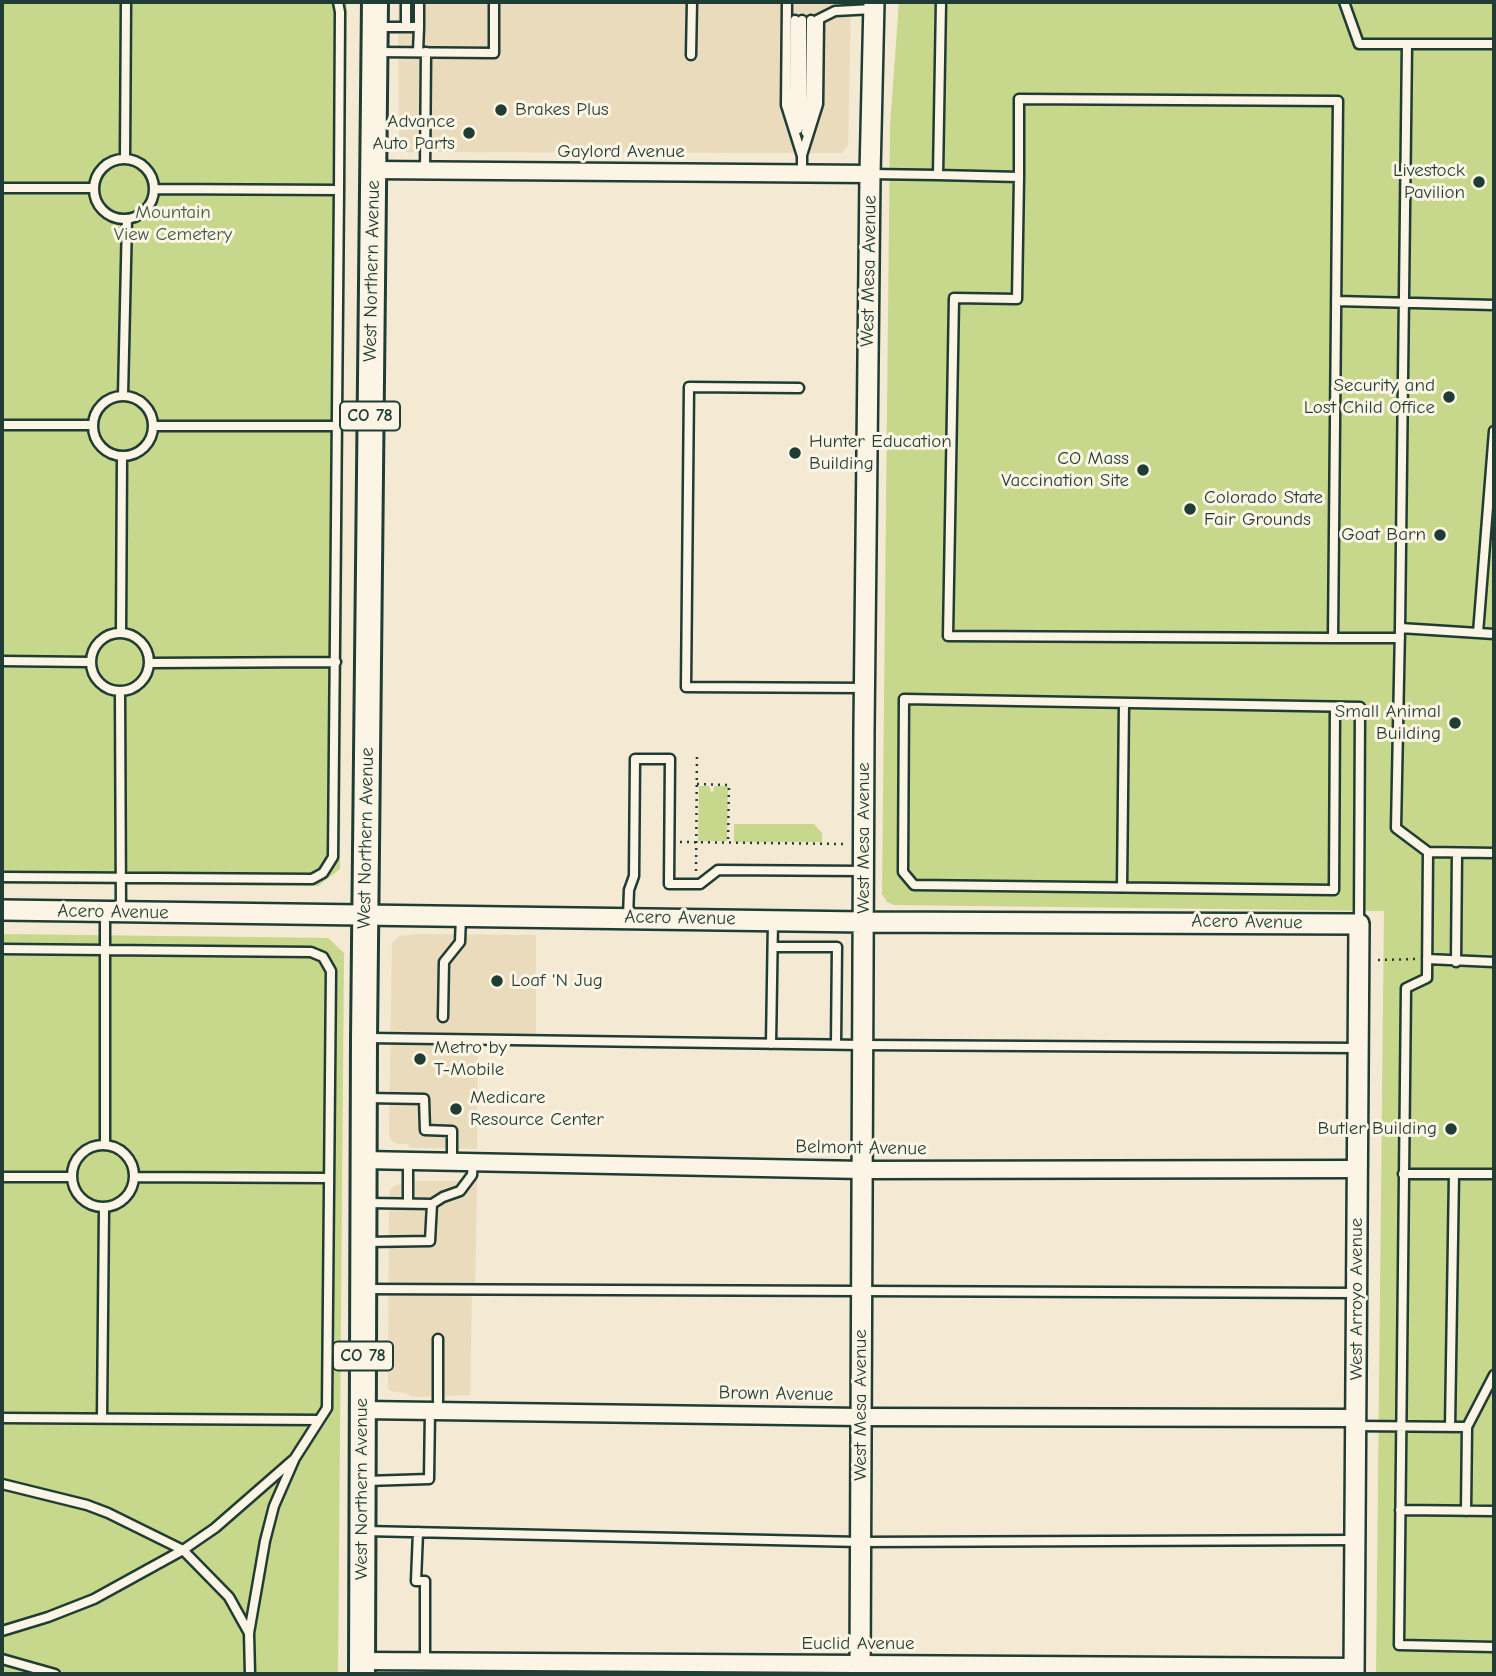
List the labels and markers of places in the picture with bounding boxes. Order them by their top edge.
place label: Brakes Plus [515,99,609,121]
marker: Brakes Plus [493,102,509,118]
place label: Advance Auto Parts [372,111,455,155]
marker: Advance Auto Parts [461,125,477,141]
place label: Livestock Pavilion [1393,160,1465,204]
marker: Livestock Pavilion [1471,174,1487,190]
place label: Security and Lost Child Office [1304,375,1435,419]
marker: Security and Lost Child Office [1441,389,1457,405]
place label: Hunter Education Building [809,431,952,475]
marker: Hunter Education Building [787,445,803,461]
place label: CO Mass Vaccination Site [1001,448,1129,492]
marker: CO Mass Vaccination Site [1135,462,1151,478]
place label: Colorado State Fair Grounds [1204,487,1323,531]
marker: Colorado State Fair Grounds [1182,501,1198,517]
place label: Goat Barn [1341,524,1426,546]
marker: Goat Barn [1432,527,1448,543]
place label: Small Animal Building [1335,701,1441,745]
marker: Small Animal Building [1447,715,1463,731]
place label: Loaf 'N Jug [511,970,603,992]
marker: Loaf 'N Jug [489,973,505,989]
place label: Metro by T-Mobile [434,1037,507,1081]
marker: Metro by T-Mobile [412,1051,428,1067]
place label: Medicare Resource Center [470,1087,604,1131]
marker: Medicare Resource Center [448,1101,464,1117]
place label: Butler Building [1318,1118,1437,1140]
marker: Butler Building [1443,1121,1459,1137]

